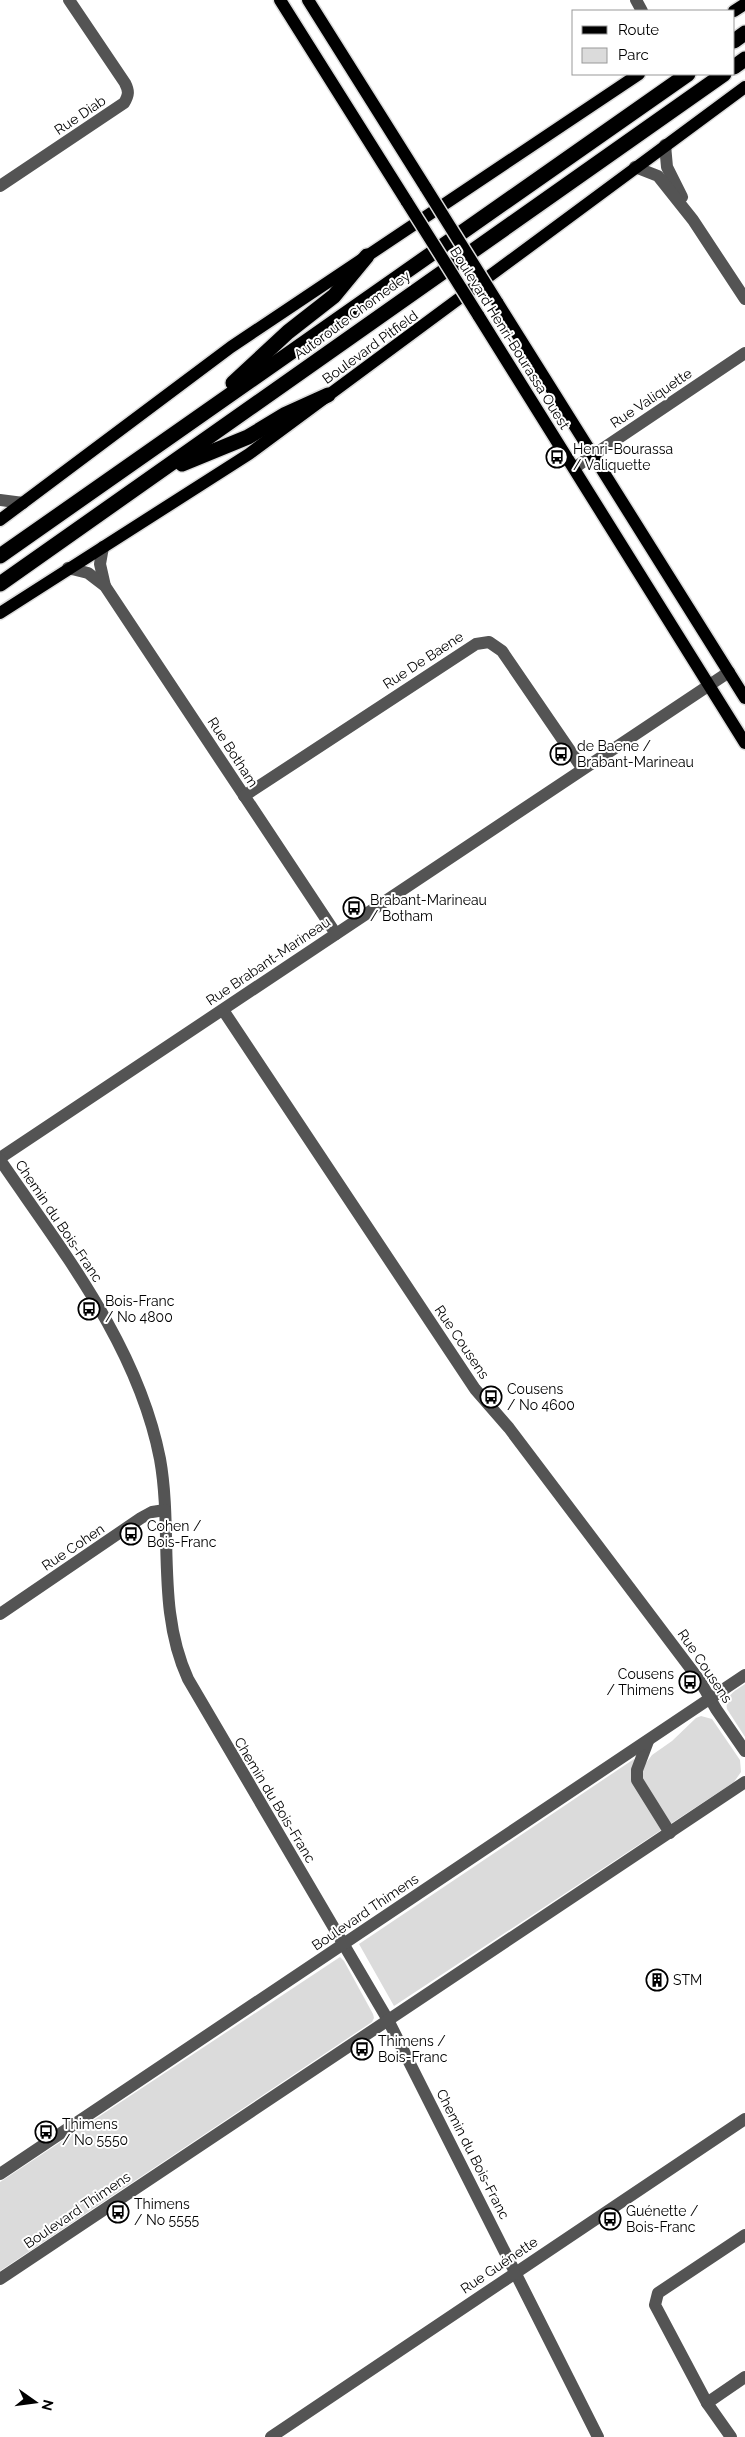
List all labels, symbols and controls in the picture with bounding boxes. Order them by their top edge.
legend [572,10,735,75]
text: Route [618,21,659,39]
text: Parc [618,46,649,64]
street label: Rue Diab [51,92,109,138]
street label: Boulevard Henri-Bourassa Ouest [447,244,573,432]
street label: Autoroute Chomedey [291,267,414,363]
street label: Boulevard Pitfield [319,307,421,387]
street label: Rue Valiquette [607,365,695,431]
place label: Henri-Bourassa / Valiquette [573,441,673,473]
bus stop icon: Henri-Bourassa / Valiquette [545,445,569,469]
street label: Rue De Baene [380,628,466,692]
street label: Rue Botham [204,714,262,790]
place label: de Baene / Brabant-Marineau [577,738,694,770]
bus stop icon: de Baene / Brabant-Marineau [549,742,573,766]
place label: Brabant-Marineau / Botham [370,892,487,924]
bus stop icon: Brabant-Marineau / Botham [342,896,366,920]
street label: Rue Brabant-Marineau [203,914,333,1008]
street label: Chemin du Bois-Franc [12,1157,106,1285]
place label: Bois-Franc / No 4800 [105,1293,175,1325]
bus stop icon: Bois-Franc / No 4800 [77,1297,101,1321]
street label: Rue Cousens [432,1302,493,1382]
place label: Cousens / No 4600 [507,1381,575,1413]
bus stop icon: Cousens / No 4600 [479,1385,503,1409]
place label: Cohen / Bois-Franc [147,1518,217,1550]
street label: Rue Cohen [39,1520,107,1574]
bus stop icon: Cohen / Bois-Franc [119,1522,143,1546]
street label: Rue Cousens [675,1626,736,1706]
place label: Cousens / Thimens [607,1666,674,1698]
bus stop icon: Cousens / Thimens [678,1670,702,1694]
street label: Chemin du Bois-Franc [231,1734,319,1866]
street label: Boulevard Thimens [309,1870,422,1954]
building icon: STM [645,1968,669,1992]
place label: STM [673,1972,702,1988]
place label: Thimens / Bois-Franc [378,2033,448,2065]
bus stop icon: Thimens / Bois-Franc [350,2037,374,2061]
street label: Chemin du Bois-Franc [433,2086,513,2222]
place label: Thimens / No 5550 [62,2116,128,2148]
bus stop icon: Thimens / No 5550 [34,2120,58,2144]
street label: Boulevard Thimens [21,2168,134,2252]
place label: Thimens / No 5555 [134,2196,200,2228]
bus stop icon: Thimens / No 5555 [106,2200,130,2224]
place label: Guénette / Bois-Franc [626,2203,699,2235]
bus stop icon: Guénette / Bois-Franc [598,2207,622,2231]
street label: Rue Guénette [457,2233,541,2297]
north arrow [10,2377,60,2427]
text: N [39,2398,57,2412]

